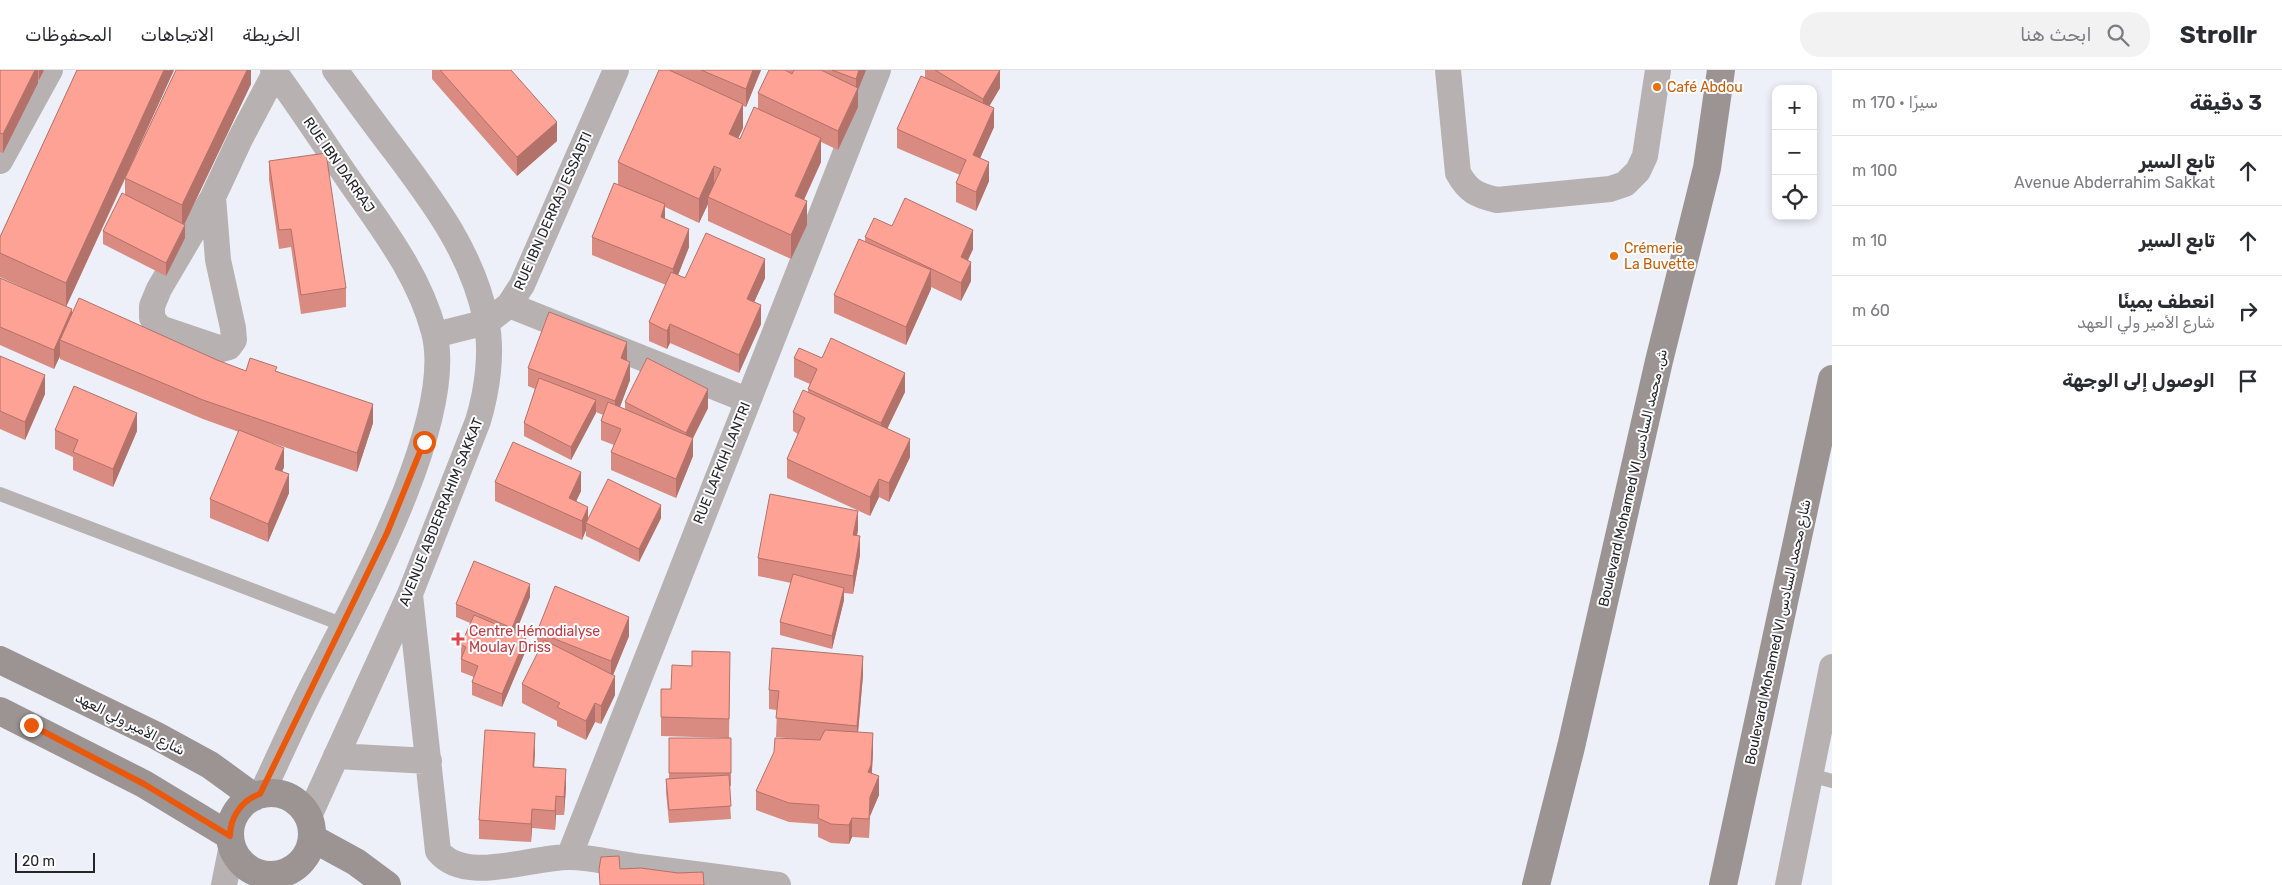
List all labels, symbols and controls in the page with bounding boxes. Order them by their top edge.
search box [1800,12,2150,57]
icon: search [2104,21,2132,49]
text: Strollr [2180,21,2257,49]
text: ابحث هنا [2020,23,2092,46]
text: المحفوظات [25,24,112,46]
text: الاتجاهات [140,24,214,46]
text: الخريطة [242,24,301,46]
place label: Café Abdou [1667,79,1743,96]
marker: Café Abdou [1651,81,1663,93]
map controls [1772,85,1817,220]
button: + [1772,85,1817,130]
text: 3 دقيقة [2190,90,2262,115]
text: سيرًا · 170 m [1852,93,1938,112]
street label: RUE IBN DARRAJ [300,114,378,216]
street label: RUE IBN DERRAJ ESSABTI [510,129,596,293]
button: − [1772,130,1817,175]
text: تابع السير [2139,150,2215,173]
icon: ahead [2234,157,2262,185]
text: 100 m [1852,161,1897,180]
text: Avenue Abderrahim Sakkat [2014,173,2215,192]
button: locate [1772,175,1817,220]
icon: ahead [2234,227,2262,255]
text: تابع السير [2139,229,2215,252]
text: 10 m [1852,231,1887,250]
place label: Crémerie La Buvette [1624,240,1695,273]
marker: Crémerie La Buvette [1608,250,1620,262]
text: انعطف يمينًا [2118,290,2215,313]
icon: right [2234,297,2262,325]
text: 60 m [1852,301,1890,320]
text: شارع الأمير ولي العهد [2077,313,2215,332]
street label: Boulevard Mohamed VI ش. محمد السادس [1595,348,1671,608]
icon: arrive [2234,367,2262,395]
text: الوصول إلى الوجهة [2062,369,2215,392]
street label: RUE LAFKIH LANTRI [690,400,754,526]
street label: AVENUE ABDERRAHIM SAKKAT [395,415,487,609]
route start [413,431,436,454]
street label: Boulevard Mohamed VI شارع محمد السادس [1742,498,1816,767]
place label: Centre Hémodialyse Moulay Driss [469,623,600,656]
marker: Centre Hémodialyse Moulay Driss [451,632,465,646]
street label: شارع الأمير ولي العهد [71,689,188,761]
route end [20,714,43,737]
scale bar [15,850,95,873]
text: 20 m [22,853,55,870]

